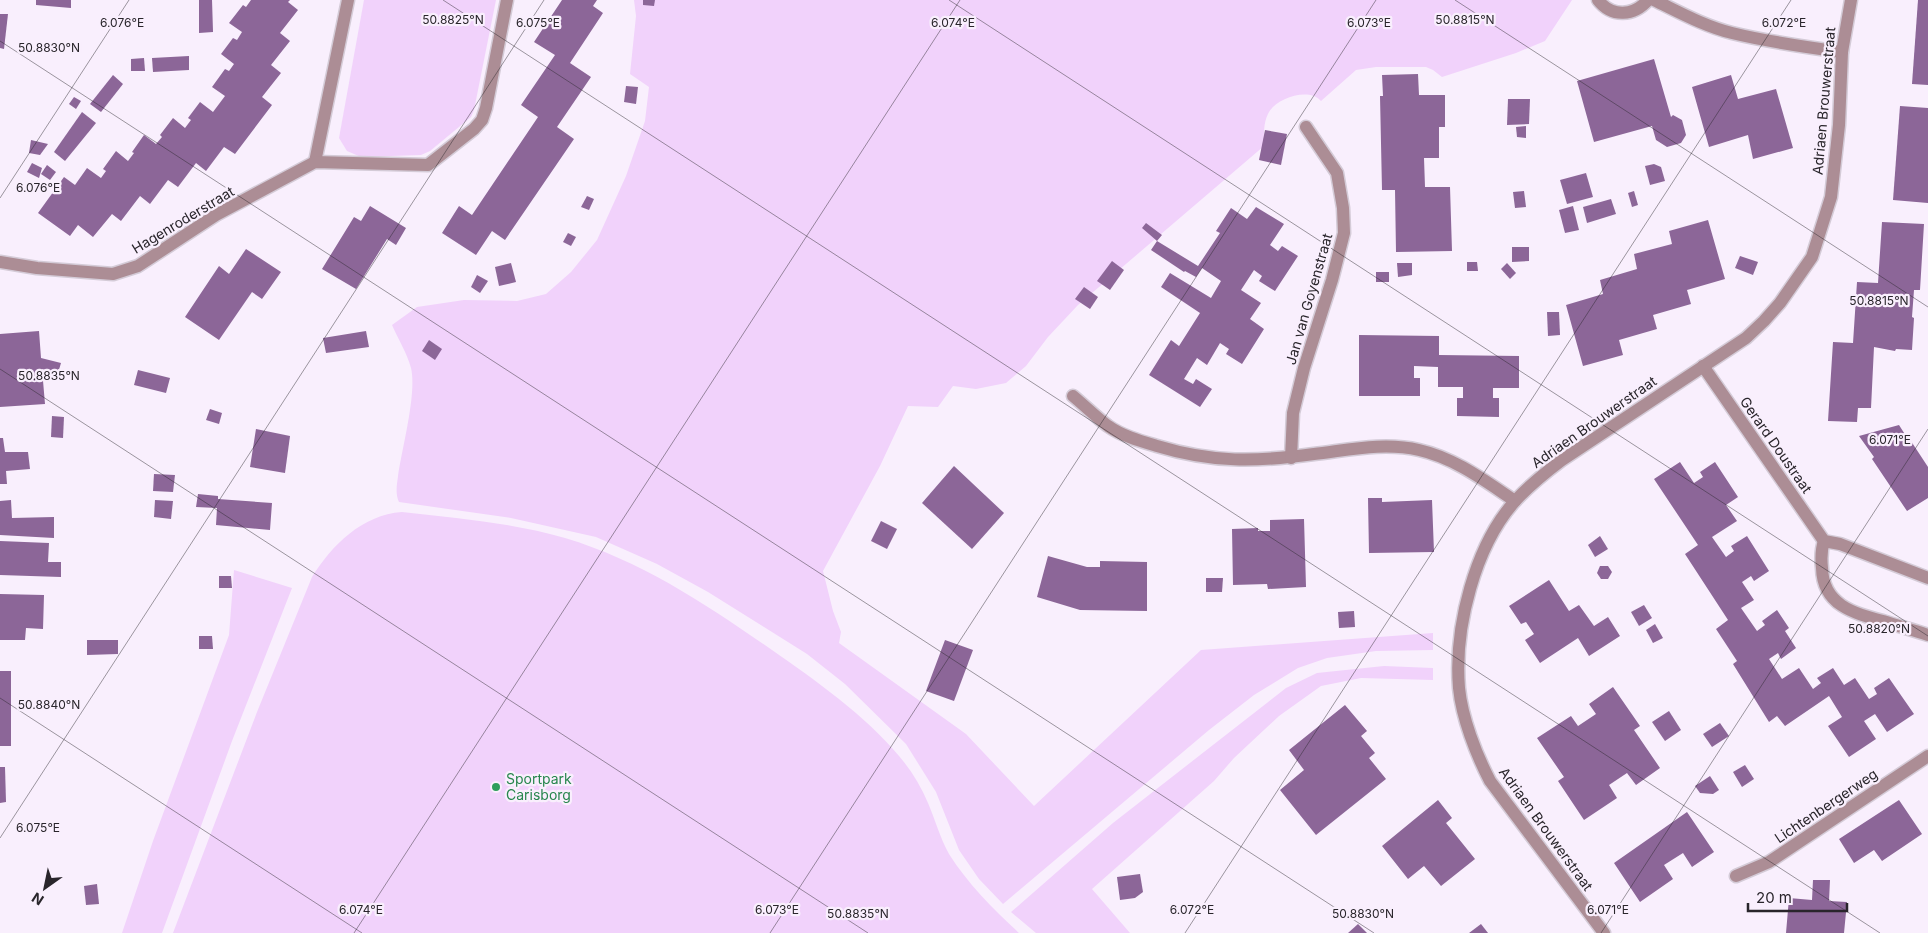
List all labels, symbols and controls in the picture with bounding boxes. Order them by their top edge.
text: 50.8825°N [422,12,484,27]
text: 50.8815°N [1435,12,1495,27]
text: 6.076°E [100,15,144,30]
text: 6.075°E [516,15,560,30]
text: 6.074°E [931,15,975,30]
text: 6.073°E [1347,15,1391,30]
text: 6.072°E [1762,15,1806,30]
street label: Adriaen Brouwerstraat [1809,26,1838,176]
text: 50.8830°N [18,40,80,55]
text: 6.076°E [16,180,60,195]
street label: Hagenroderstraat [129,182,237,257]
street label: Jan van Goyenstraat [1282,231,1336,367]
text: 50.8815°N [1849,293,1909,308]
text: 50.8835°N [18,368,80,383]
street label: Adriaen Brouwerstraat [1528,372,1660,471]
street label: Gerard Doustraat [1737,393,1816,496]
text: 6.071°E [1869,432,1911,447]
text: 50.8820°N [1848,621,1910,636]
text: 50.8840°N [18,697,80,712]
street label: Adriaen Brouwerstraat [1496,764,1597,894]
street label: Lichtenbergerweg [1771,765,1880,846]
place label: Sportpark Carisborg [506,770,572,803]
marker: Sportpark Carisborg [490,781,502,793]
text: 6.075°E [16,820,60,835]
north arrow [20,863,70,913]
scale bar [1748,880,1847,912]
text: 20 m [1756,888,1792,907]
text: N [29,889,47,909]
text: 6.074°E [339,902,383,917]
text: 6.073°E [755,902,799,917]
text: 6.072°E [1170,902,1214,917]
text: 6.071°E [1587,902,1629,917]
text: 50.8835°N [827,906,889,921]
text: 50.8830°N [1332,906,1394,921]

